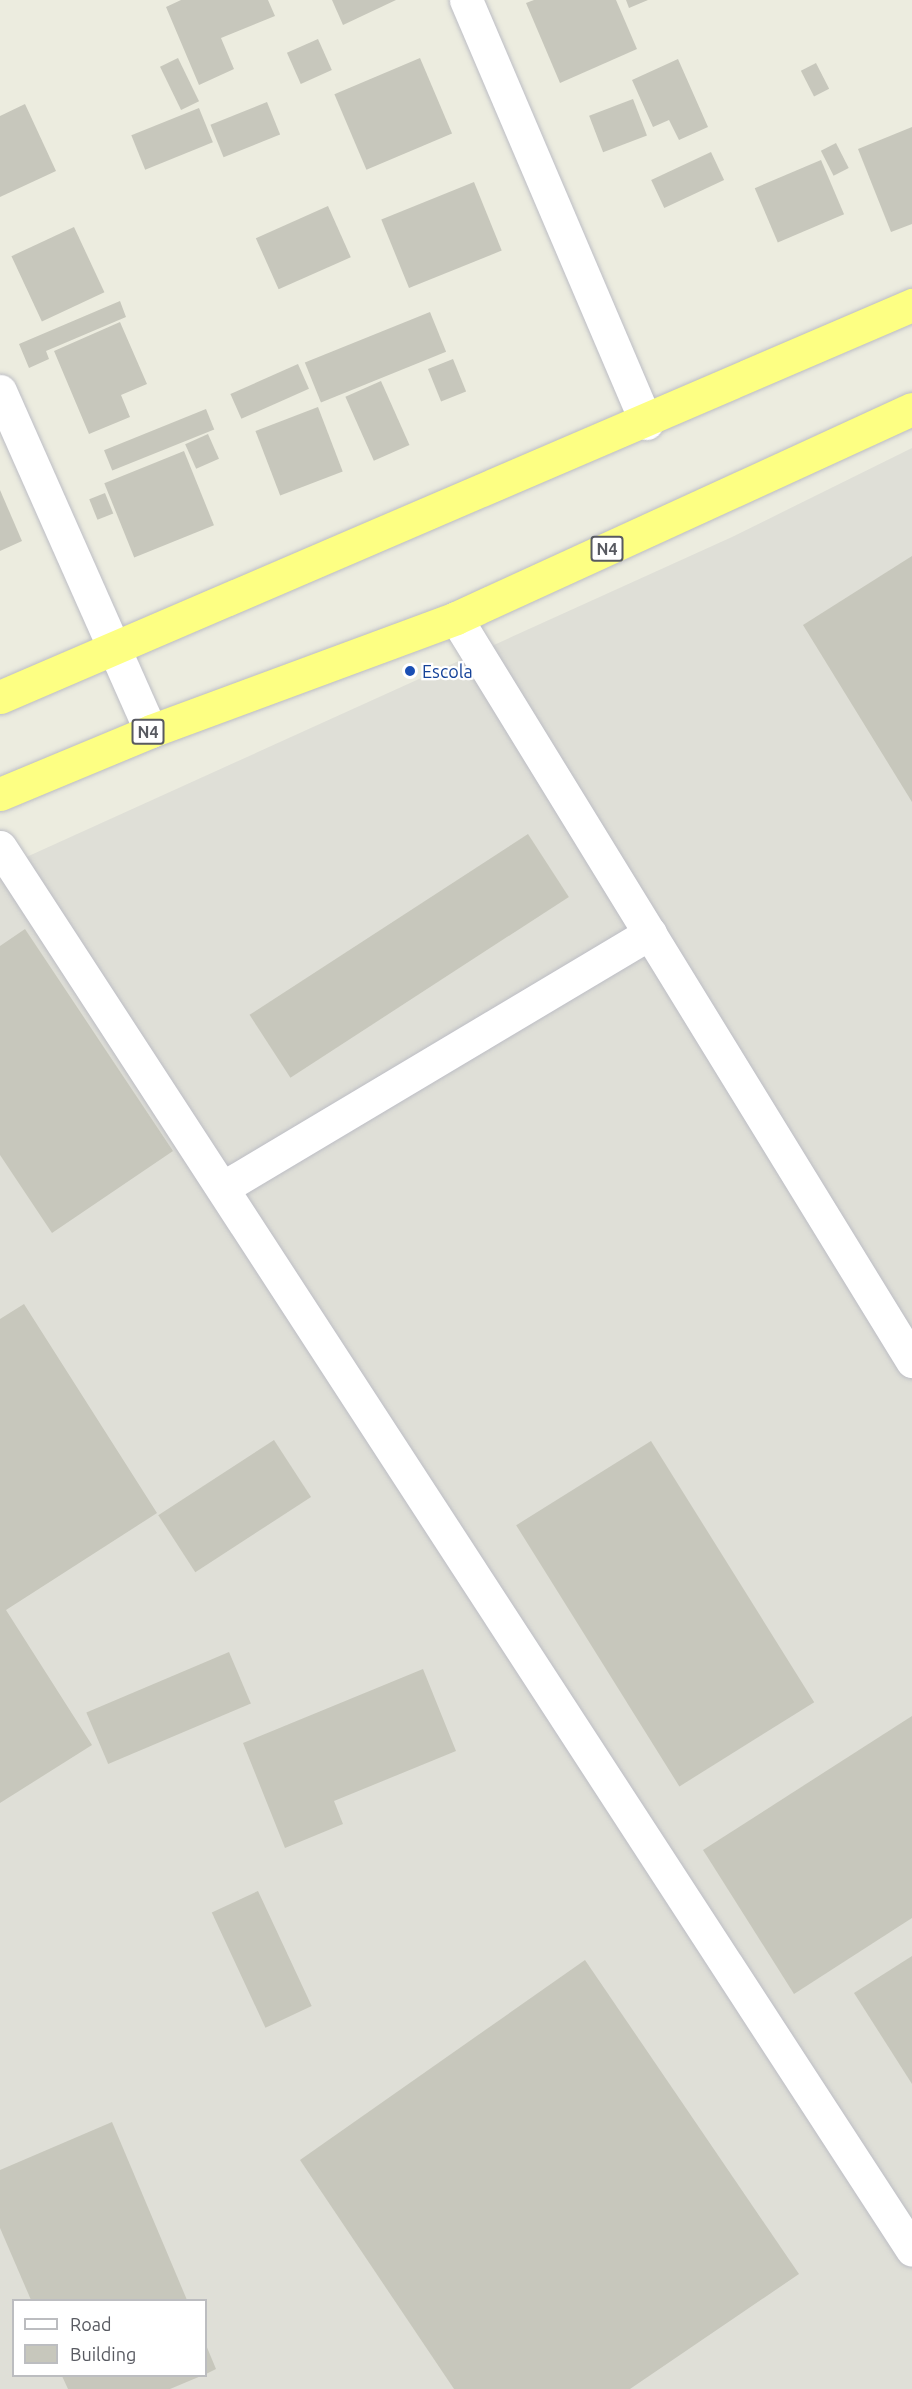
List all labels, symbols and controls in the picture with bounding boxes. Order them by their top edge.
road number: N4 [590,536,624,562]
place label: Escola [422,660,473,682]
marker: Escola [403,664,417,678]
road number: N4 [132,719,164,745]
legend [12,2299,207,2377]
text: Road [70,2314,112,2334]
text: Building [70,2344,136,2364]

